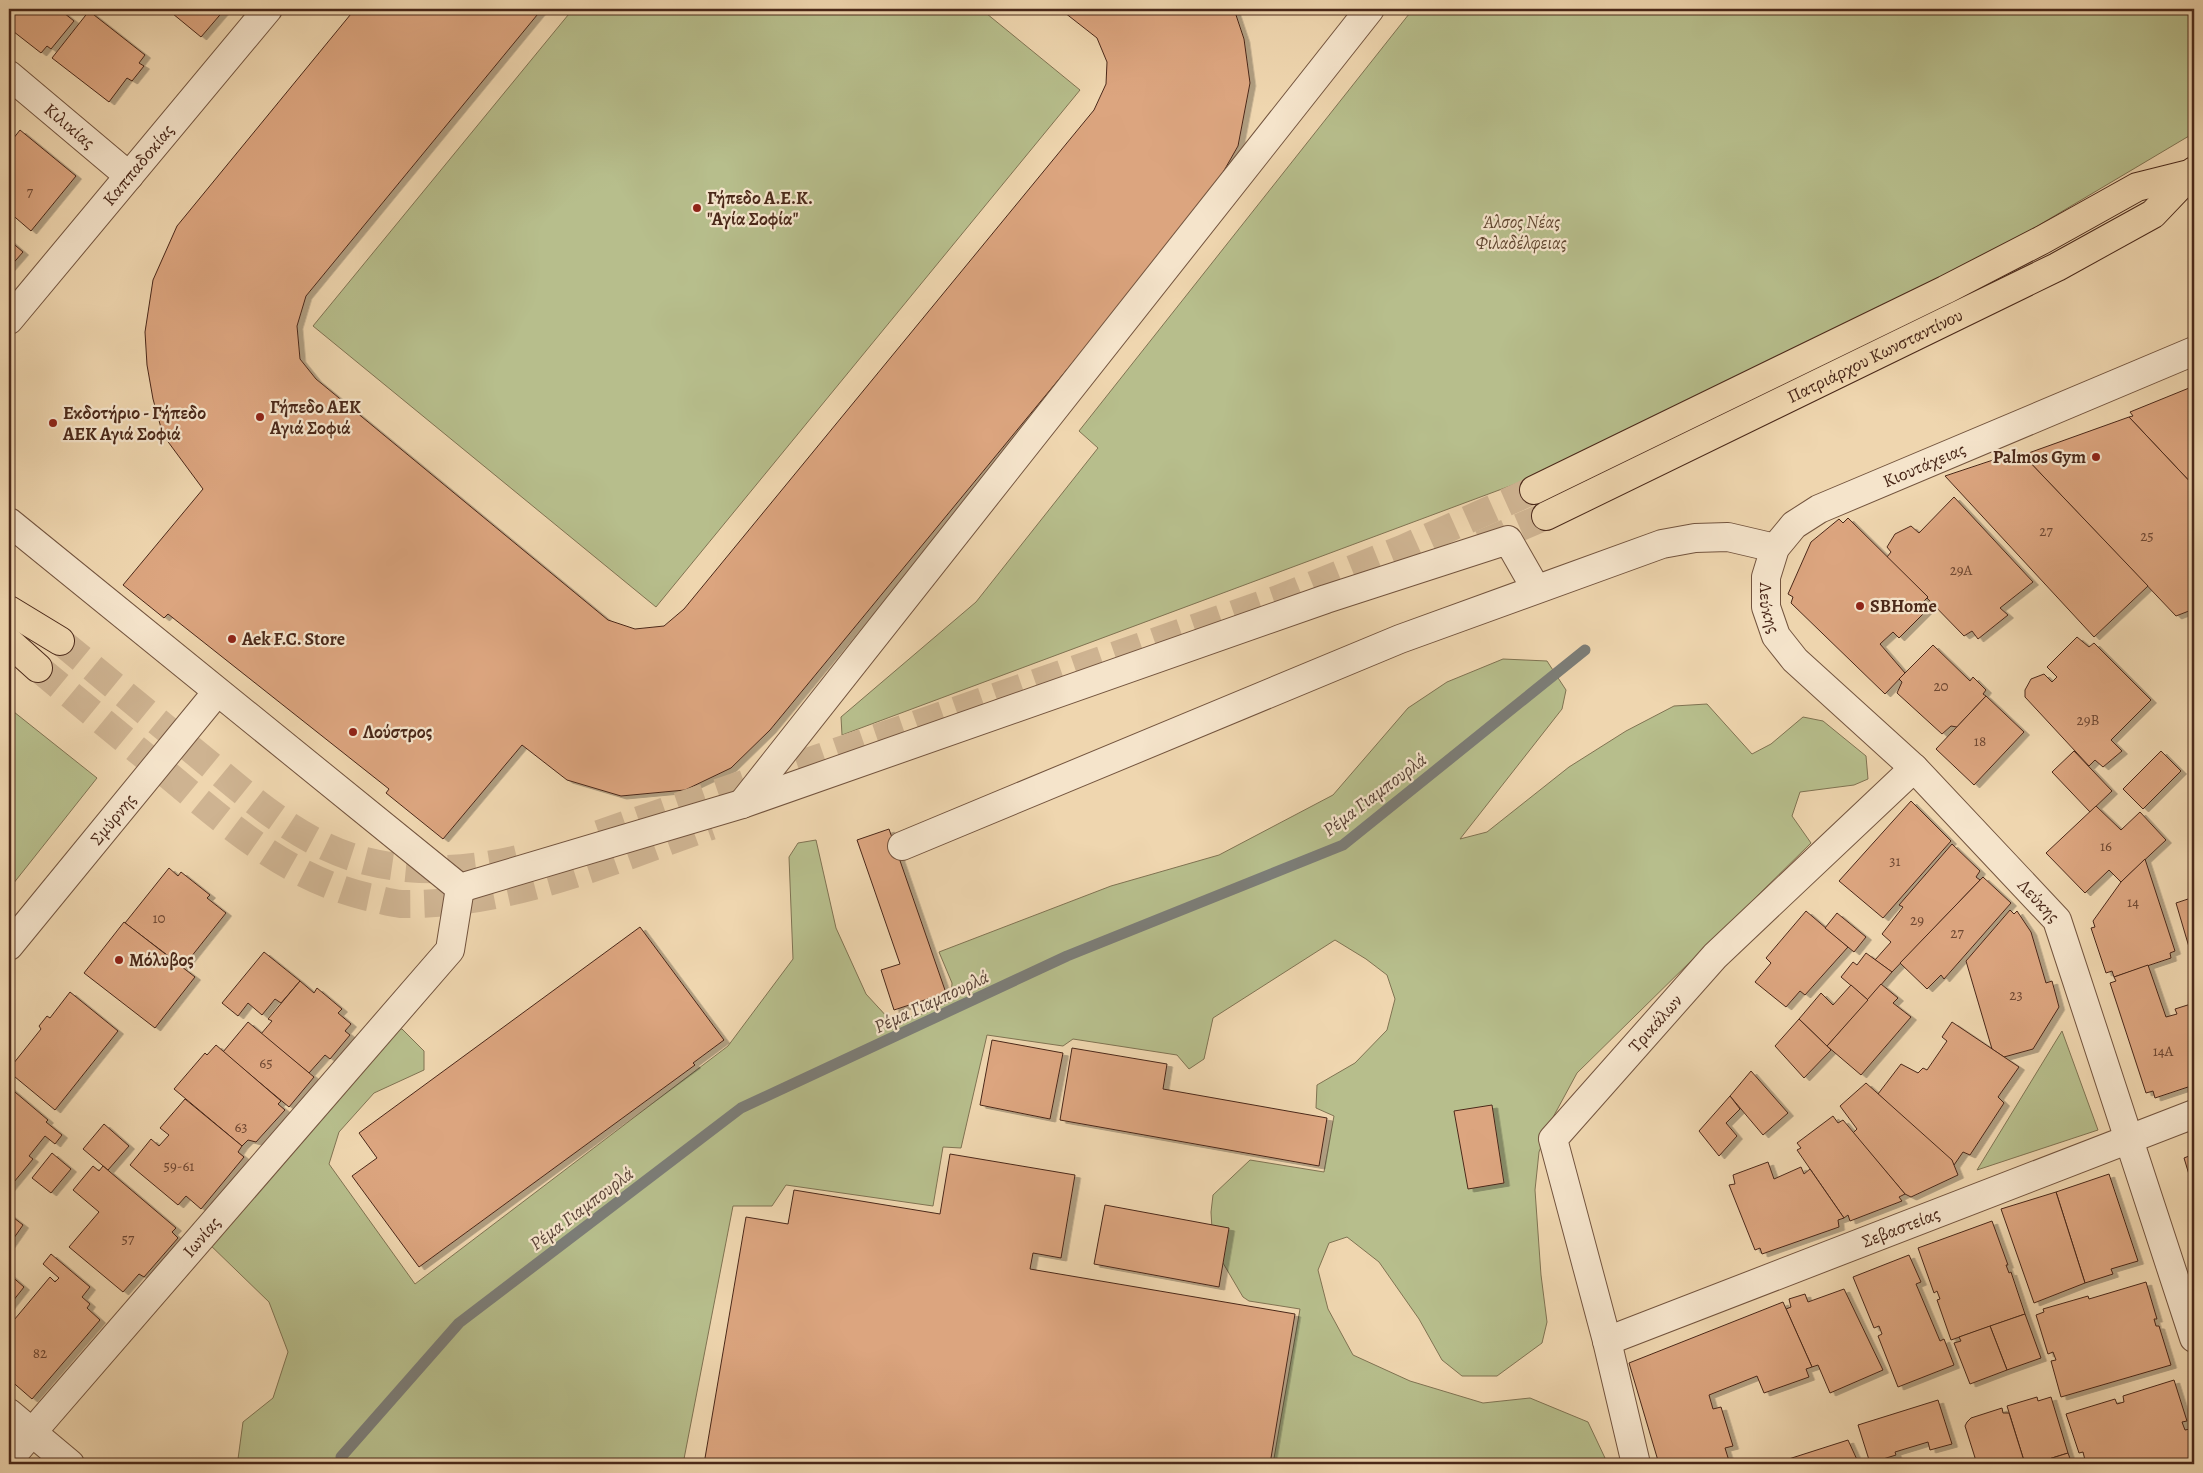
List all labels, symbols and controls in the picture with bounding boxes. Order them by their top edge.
street label: Κιλικίας [39,97,100,154]
street label: Καππαδοκίας [97,119,179,211]
house number: 7 [27,182,34,202]
place label: Γήπεδο Α.Ε.Κ. "Αγία Σοφία" [707,186,813,231]
marker: Γήπεδο Α.Ε.Κ. "Αγία Σοφία" [691,202,703,214]
park label: Άλσος Νέας Φιλαδέλφειας [1475,210,1567,255]
street label: Πατριάρχου Κωνσταντίνου [1783,303,1967,409]
place label: Γήπεδο ΑΕΚ Αγιά Σοφιά [269,395,361,440]
place label: Εκδοτήριο - Γήπεδο ΑΕΚ Αγιά Σοφιά [62,401,206,446]
marker: Γήπεδο ΑΕΚ Αγιά Σοφιά [254,411,266,423]
marker: Εκδοτήριο - Γήπεδο ΑΕΚ Αγιά Σοφιά [47,417,59,429]
street label: Κιουτάχειας [1879,437,1969,493]
place label: Palmos Gym [1993,445,2086,469]
marker: Palmos Gym [2090,451,2102,463]
house number: 27 [2039,521,2053,541]
house number: 25 [2140,526,2154,546]
house number: 29Α [1950,560,1973,580]
street label: Λεύκης [1754,581,1786,636]
place label: SBHome [1870,594,1937,618]
marker: SBHome [1854,600,1866,612]
place label: Aek F.C. Store [241,627,345,651]
marker: Aek F.C. Store [226,633,238,645]
house number: 20 [1933,676,1949,696]
house number: 29Β [2077,710,2099,730]
place label: Λούστρος [362,720,432,744]
marker: Λούστρος [347,726,359,738]
house number: 18 [1974,731,1986,751]
water label: Ρέμα Γιαμπουρλά [1317,747,1432,843]
street label: Σμύρνης [85,788,141,850]
house number: 16 [2100,836,2112,856]
house number: 31 [1889,851,1901,871]
street label: Λεύκης [2012,873,2065,928]
house number: 14 [2127,892,2139,912]
house number: 10 [152,908,166,928]
house number: 29 [1910,910,1924,930]
house number: 27 [1950,923,1964,943]
place label: Μόλυβος [129,948,194,972]
marker: Μόλυβος [113,954,125,966]
water label: Ρέμα Γιαμπουρλά [870,964,993,1040]
house number: 23 [2009,985,2023,1005]
street label: Τρικάλων [1623,989,1688,1058]
house number: 14A [2153,1041,2174,1061]
house number: 65 [259,1053,273,1073]
house number: 63 [234,1117,248,1137]
house number: 59-61 [163,1156,195,1176]
water label: Ρέμα Γιαμπουρλά [524,1161,639,1257]
street label: Σεβαστείας [1858,1201,1943,1253]
street label: Ιωνίας [177,1211,226,1262]
house number: 57 [122,1229,135,1249]
house number: 82 [33,1343,47,1363]

